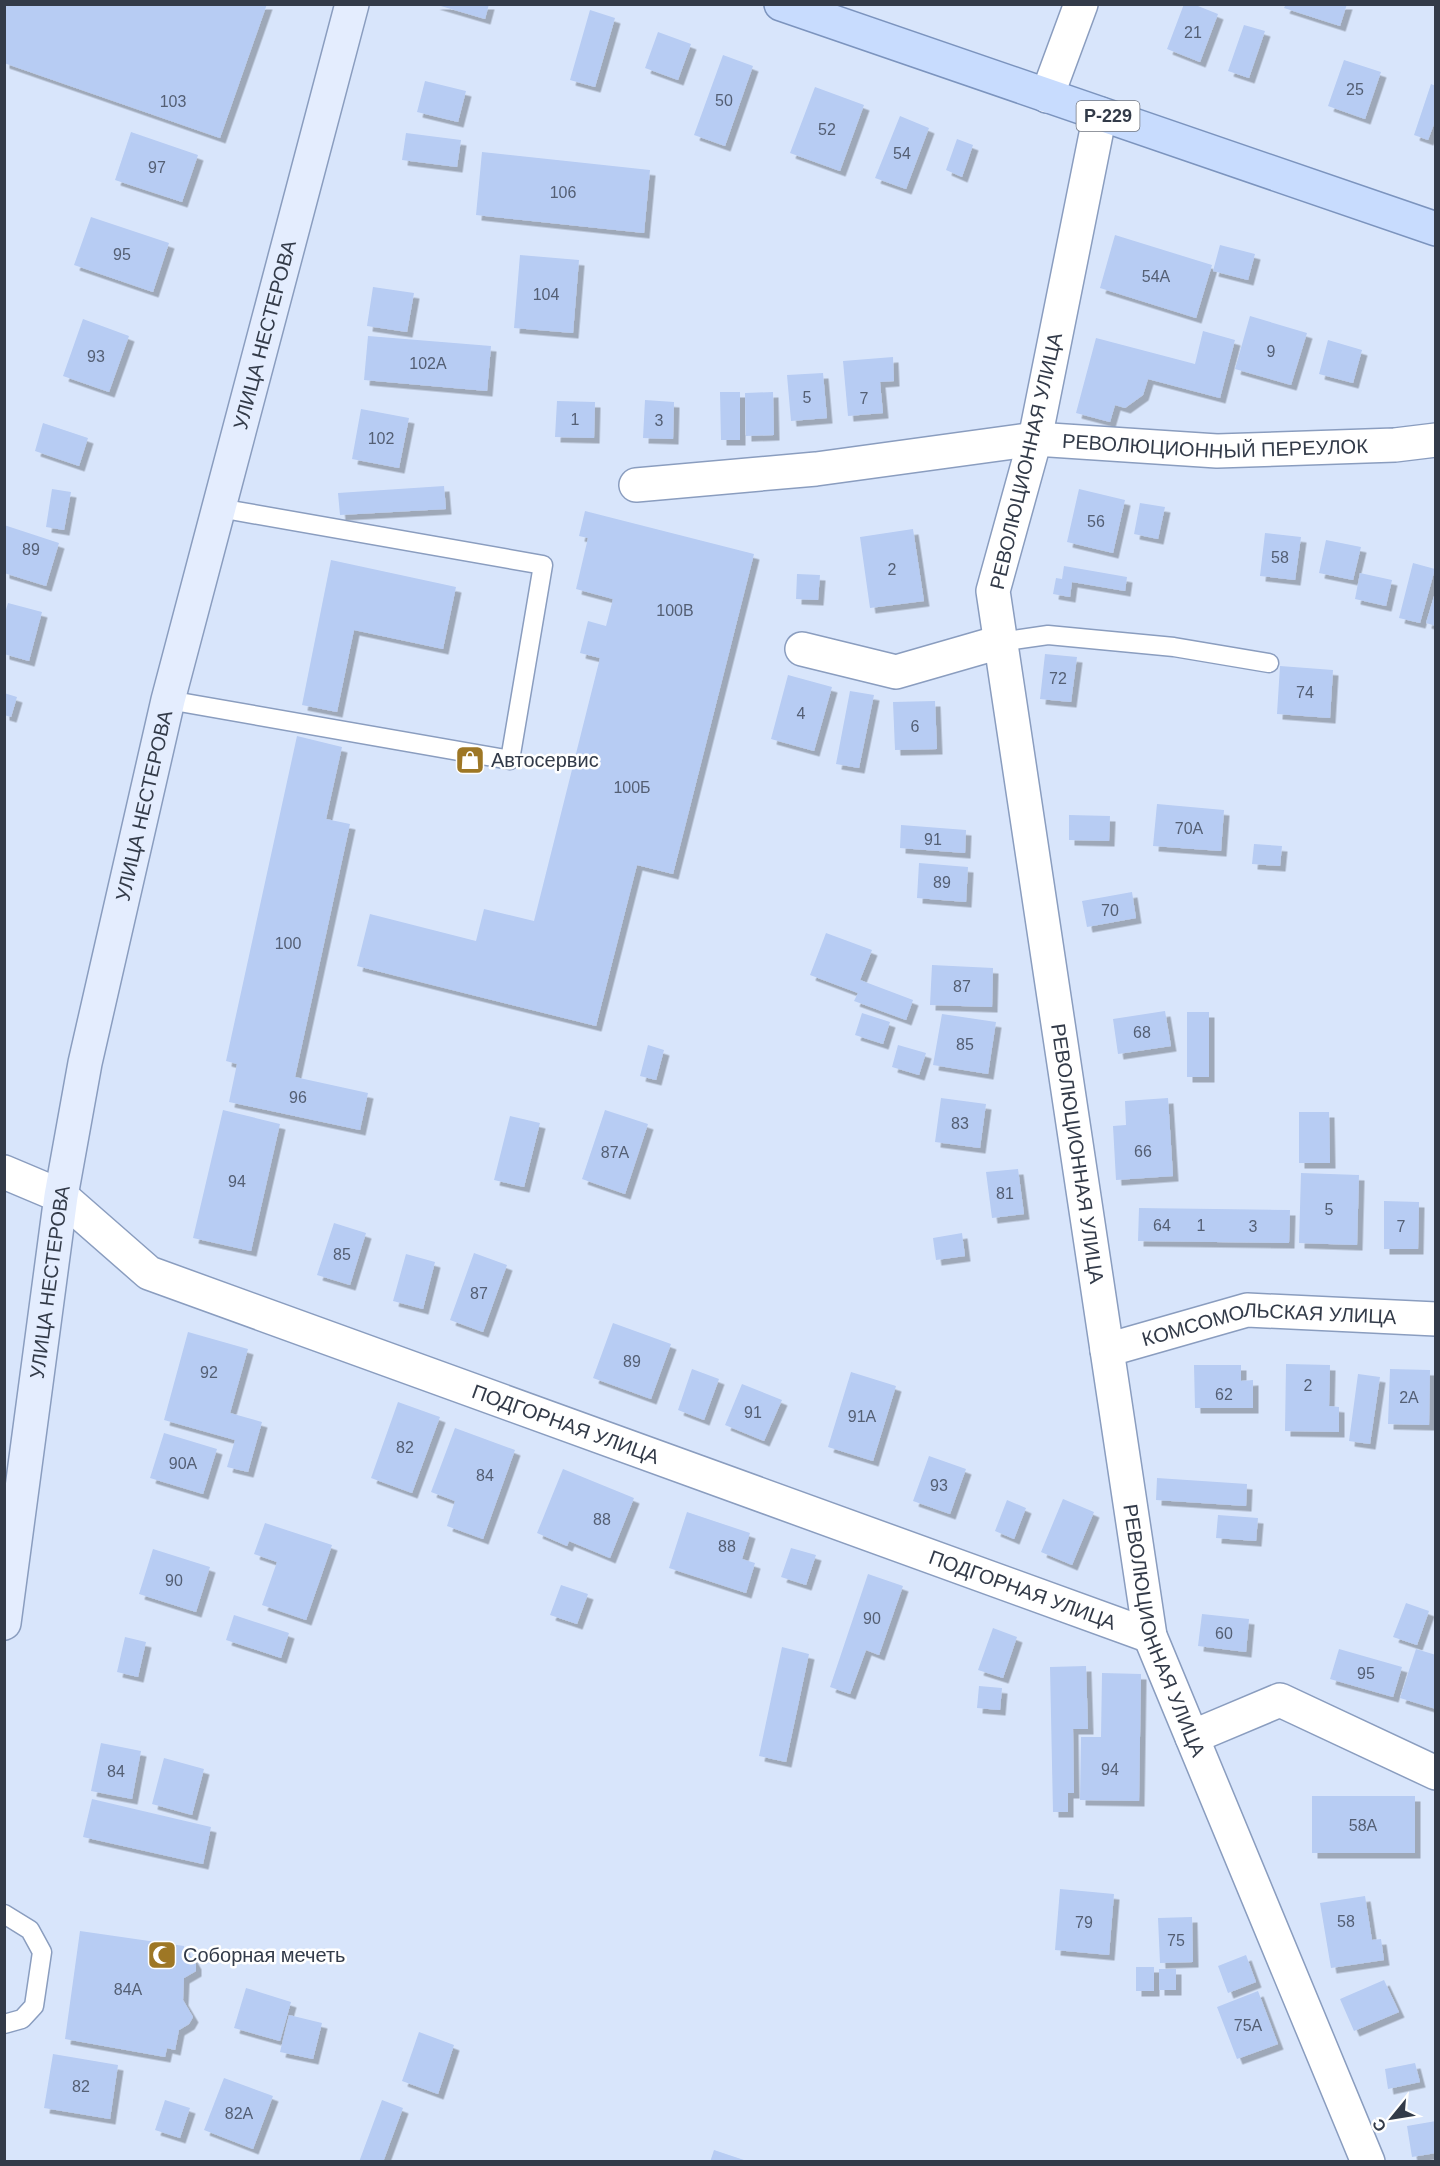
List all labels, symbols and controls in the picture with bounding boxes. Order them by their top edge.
house number: 21 [1184,24,1202,41]
house number: 25 [1346,81,1364,98]
house number: 50 [715,92,733,109]
house number: 103 [160,93,186,110]
road number: Р-229 [1076,101,1140,131]
house number: 52 [818,121,836,138]
house number: 54 [893,145,911,162]
house number: 97 [148,159,166,176]
house number: 106 [550,184,576,201]
street label: УЛИЦА НЕСТЕРОВА [229,237,300,432]
house number: 95 [113,246,131,263]
house number: 54А [1142,268,1171,285]
house number: 104 [533,286,559,303]
street label: РЕВОЛЮЦИОННАЯ УЛИЦА [986,330,1066,591]
house number: 9 [1267,343,1276,360]
house number: 93 [87,348,105,365]
house number: 102А [409,355,447,372]
house number: 5 [803,389,812,406]
house number: 7 [860,390,869,407]
house number: 1 [571,411,580,428]
house number: 3 [655,412,664,429]
house number: 102 [368,430,394,447]
street label: РЕВОЛЮЦИОННЫЙ ПЕРЕУЛОК [1061,430,1369,462]
house number: 56 [1087,513,1105,530]
house number: 89 [22,541,40,558]
house number: 58 [1271,549,1289,566]
house number: 2 [888,561,897,578]
house number: 100В [656,602,694,619]
house number: 72 [1049,670,1067,687]
house number: 74 [1296,684,1314,701]
house number: 4 [797,705,806,722]
street label: УЛИЦА НЕСТЕРОВА [111,707,176,903]
house number: 6 [911,718,920,735]
shop icon: Автосервис [454,744,486,776]
place label: Автосервис [491,749,599,771]
house number: 100Б [613,779,651,796]
house number: 70А [1175,820,1204,837]
house number: 91 [924,831,942,848]
house number: 89 [933,874,951,891]
house number: 70 [1101,902,1119,919]
house number: 100 [275,935,301,952]
house number: 87 [953,978,971,995]
street label: РЕВОЛЮЦИОННАЯ УЛИЦА [1047,1022,1108,1286]
house number: 68 [1133,1024,1151,1041]
house number: 85 [956,1036,974,1053]
house number: 96 [289,1089,307,1106]
house number: 83 [951,1115,969,1132]
house number: 66 [1134,1143,1152,1160]
house number: 87А [601,1144,630,1161]
house number: 94 [228,1173,246,1190]
street label: УЛИЦА НЕСТЕРОВА [26,1183,74,1380]
house number: 81 [996,1185,1014,1202]
house number: 5 [1325,1201,1334,1218]
house number: 64 [1153,1217,1171,1234]
house number: 1 [1197,1217,1206,1234]
house number: 3 [1249,1218,1258,1235]
house number: 7 [1397,1218,1406,1235]
house number: 85 [333,1246,351,1263]
house number: 87 [470,1285,488,1302]
street label: КОМСОМОЛЬСКАЯ УЛИЦА [1139,1299,1398,1350]
house number: 89 [623,1353,641,1370]
house number: 92 [200,1364,218,1381]
house number: 2 [1304,1377,1313,1394]
street label: ПОДГОРНАЯ УЛИЦА [469,1380,663,1468]
house number: 62 [1215,1386,1233,1403]
house number: 2А [1399,1389,1419,1406]
house number: 91 [744,1404,762,1421]
house number: 91А [848,1408,877,1425]
house number: 82 [396,1439,414,1456]
house number: 90А [169,1455,198,1472]
house number: 84 [476,1467,494,1484]
house number: 93 [930,1477,948,1494]
street label: РЕВОЛЮЦИОННАЯ УЛИЦА [1119,1503,1210,1760]
house number: 88 [593,1511,611,1528]
house number: 88 [718,1538,736,1555]
street label: ПОДГОРНАЯ УЛИЦА [926,1546,1120,1634]
house number: 90 [165,1572,183,1589]
house number: 90 [863,1610,881,1627]
house number: 60 [1215,1625,1233,1642]
house number: 95 [1357,1665,1375,1682]
house number: 94 [1101,1761,1119,1778]
house number: 84 [107,1763,125,1780]
house number: 58А [1349,1817,1378,1834]
house number: 58 [1337,1913,1355,1930]
house number: 79 [1075,1914,1093,1931]
house number: 75 [1167,1932,1185,1949]
mosque icon: Соборная мечеть [146,1939,178,1971]
place label: Соборная мечеть [183,1944,346,1966]
house number: 84А [114,1981,143,1998]
house number: 75А [1234,2017,1263,2034]
house number: 82 [72,2078,90,2095]
north arrow [1362,2088,1422,2148]
house number: 82А [225,2105,254,2122]
text: С [1369,2116,1390,2135]

